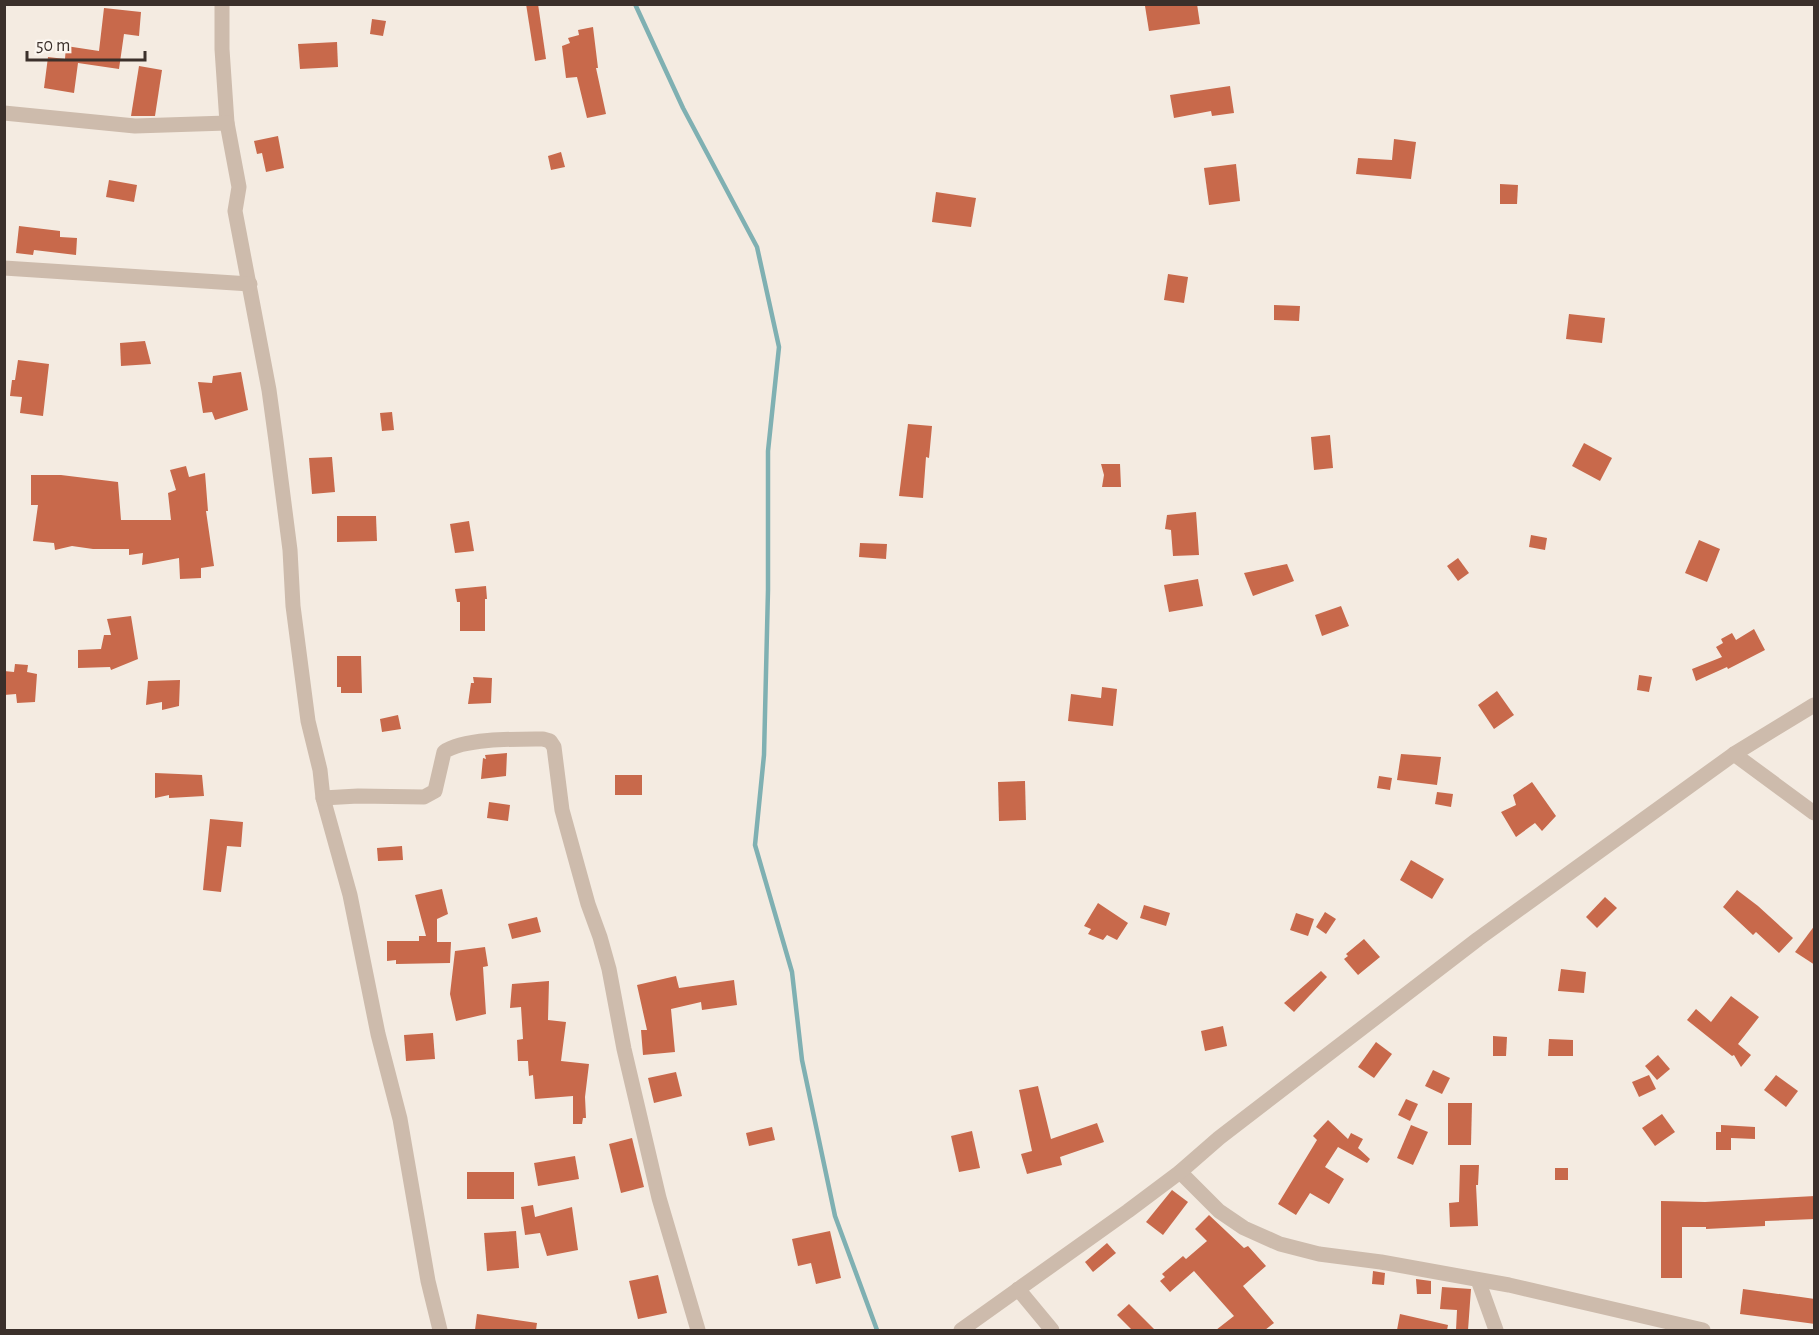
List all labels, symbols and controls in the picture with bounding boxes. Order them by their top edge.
scale bar [27,24,146,62]
text: 50 m [36,37,70,55]

